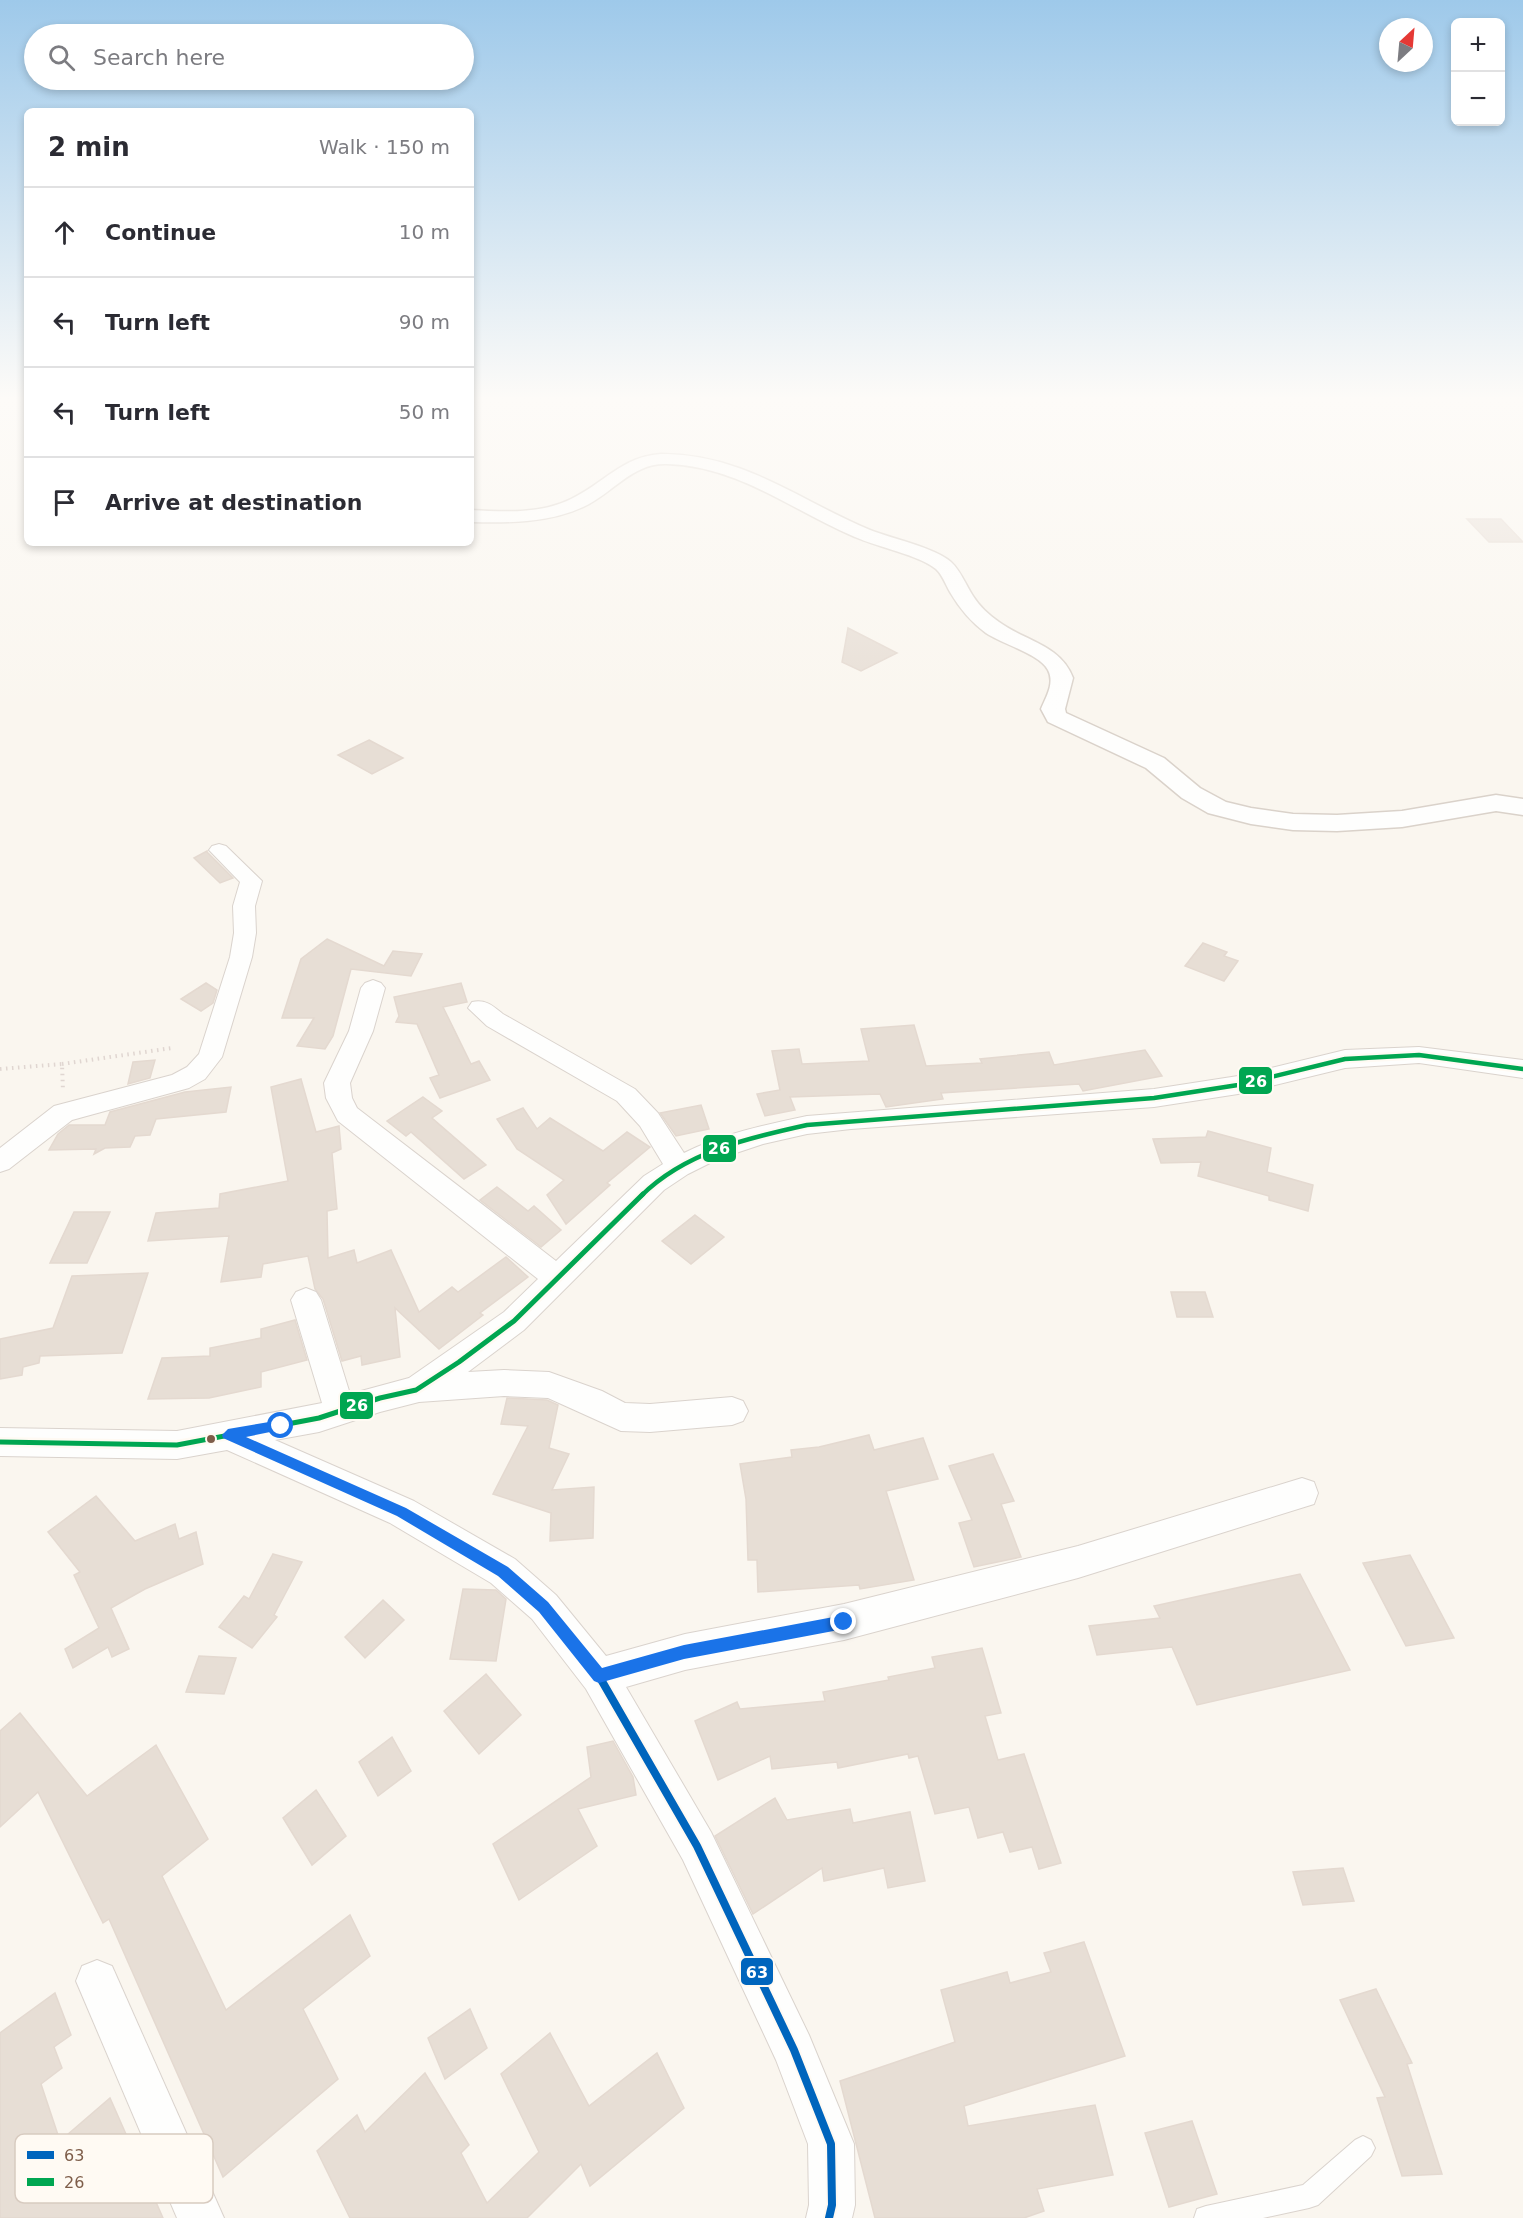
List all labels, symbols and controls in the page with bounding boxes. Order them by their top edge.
north arrow [1379,18,1433,72]
map controls [1451,18,1505,126]
button: + [1451,18,1505,72]
search box [24,24,474,90]
icon: search [45,41,78,74]
text: Search here [93,45,225,70]
button: − [1451,72,1505,126]
text: 2 min [48,132,130,162]
text: Walk · 150 m [319,135,450,159]
icon: ahead [48,216,81,249]
text: Continue [105,220,216,245]
text: 10 m [399,220,450,244]
icon: left [48,306,81,339]
text: Turn left [105,310,210,335]
text: 90 m [399,310,450,334]
icon: left [48,396,81,429]
text: Turn left [105,400,210,425]
text: 50 m [399,400,450,424]
icon: arrive [48,486,81,519]
text: Arrive at destination [105,490,362,515]
line badge: 26 [1238,1066,1273,1095]
text: 26 [1245,1072,1267,1091]
line badge: 26 [702,1134,737,1163]
text: 26 [708,1139,730,1158]
line badge: 26 [339,1391,374,1420]
text: 26 [346,1396,368,1415]
route start [267,1412,293,1438]
unlabelled marker [205,1433,217,1445]
route end [830,1608,856,1634]
line badge: 63 [740,1957,774,1986]
text: 63 [746,1963,768,1982]
legend [15,2134,213,2203]
text: 63 [64,2146,84,2165]
text: 26 [64,2173,84,2192]

